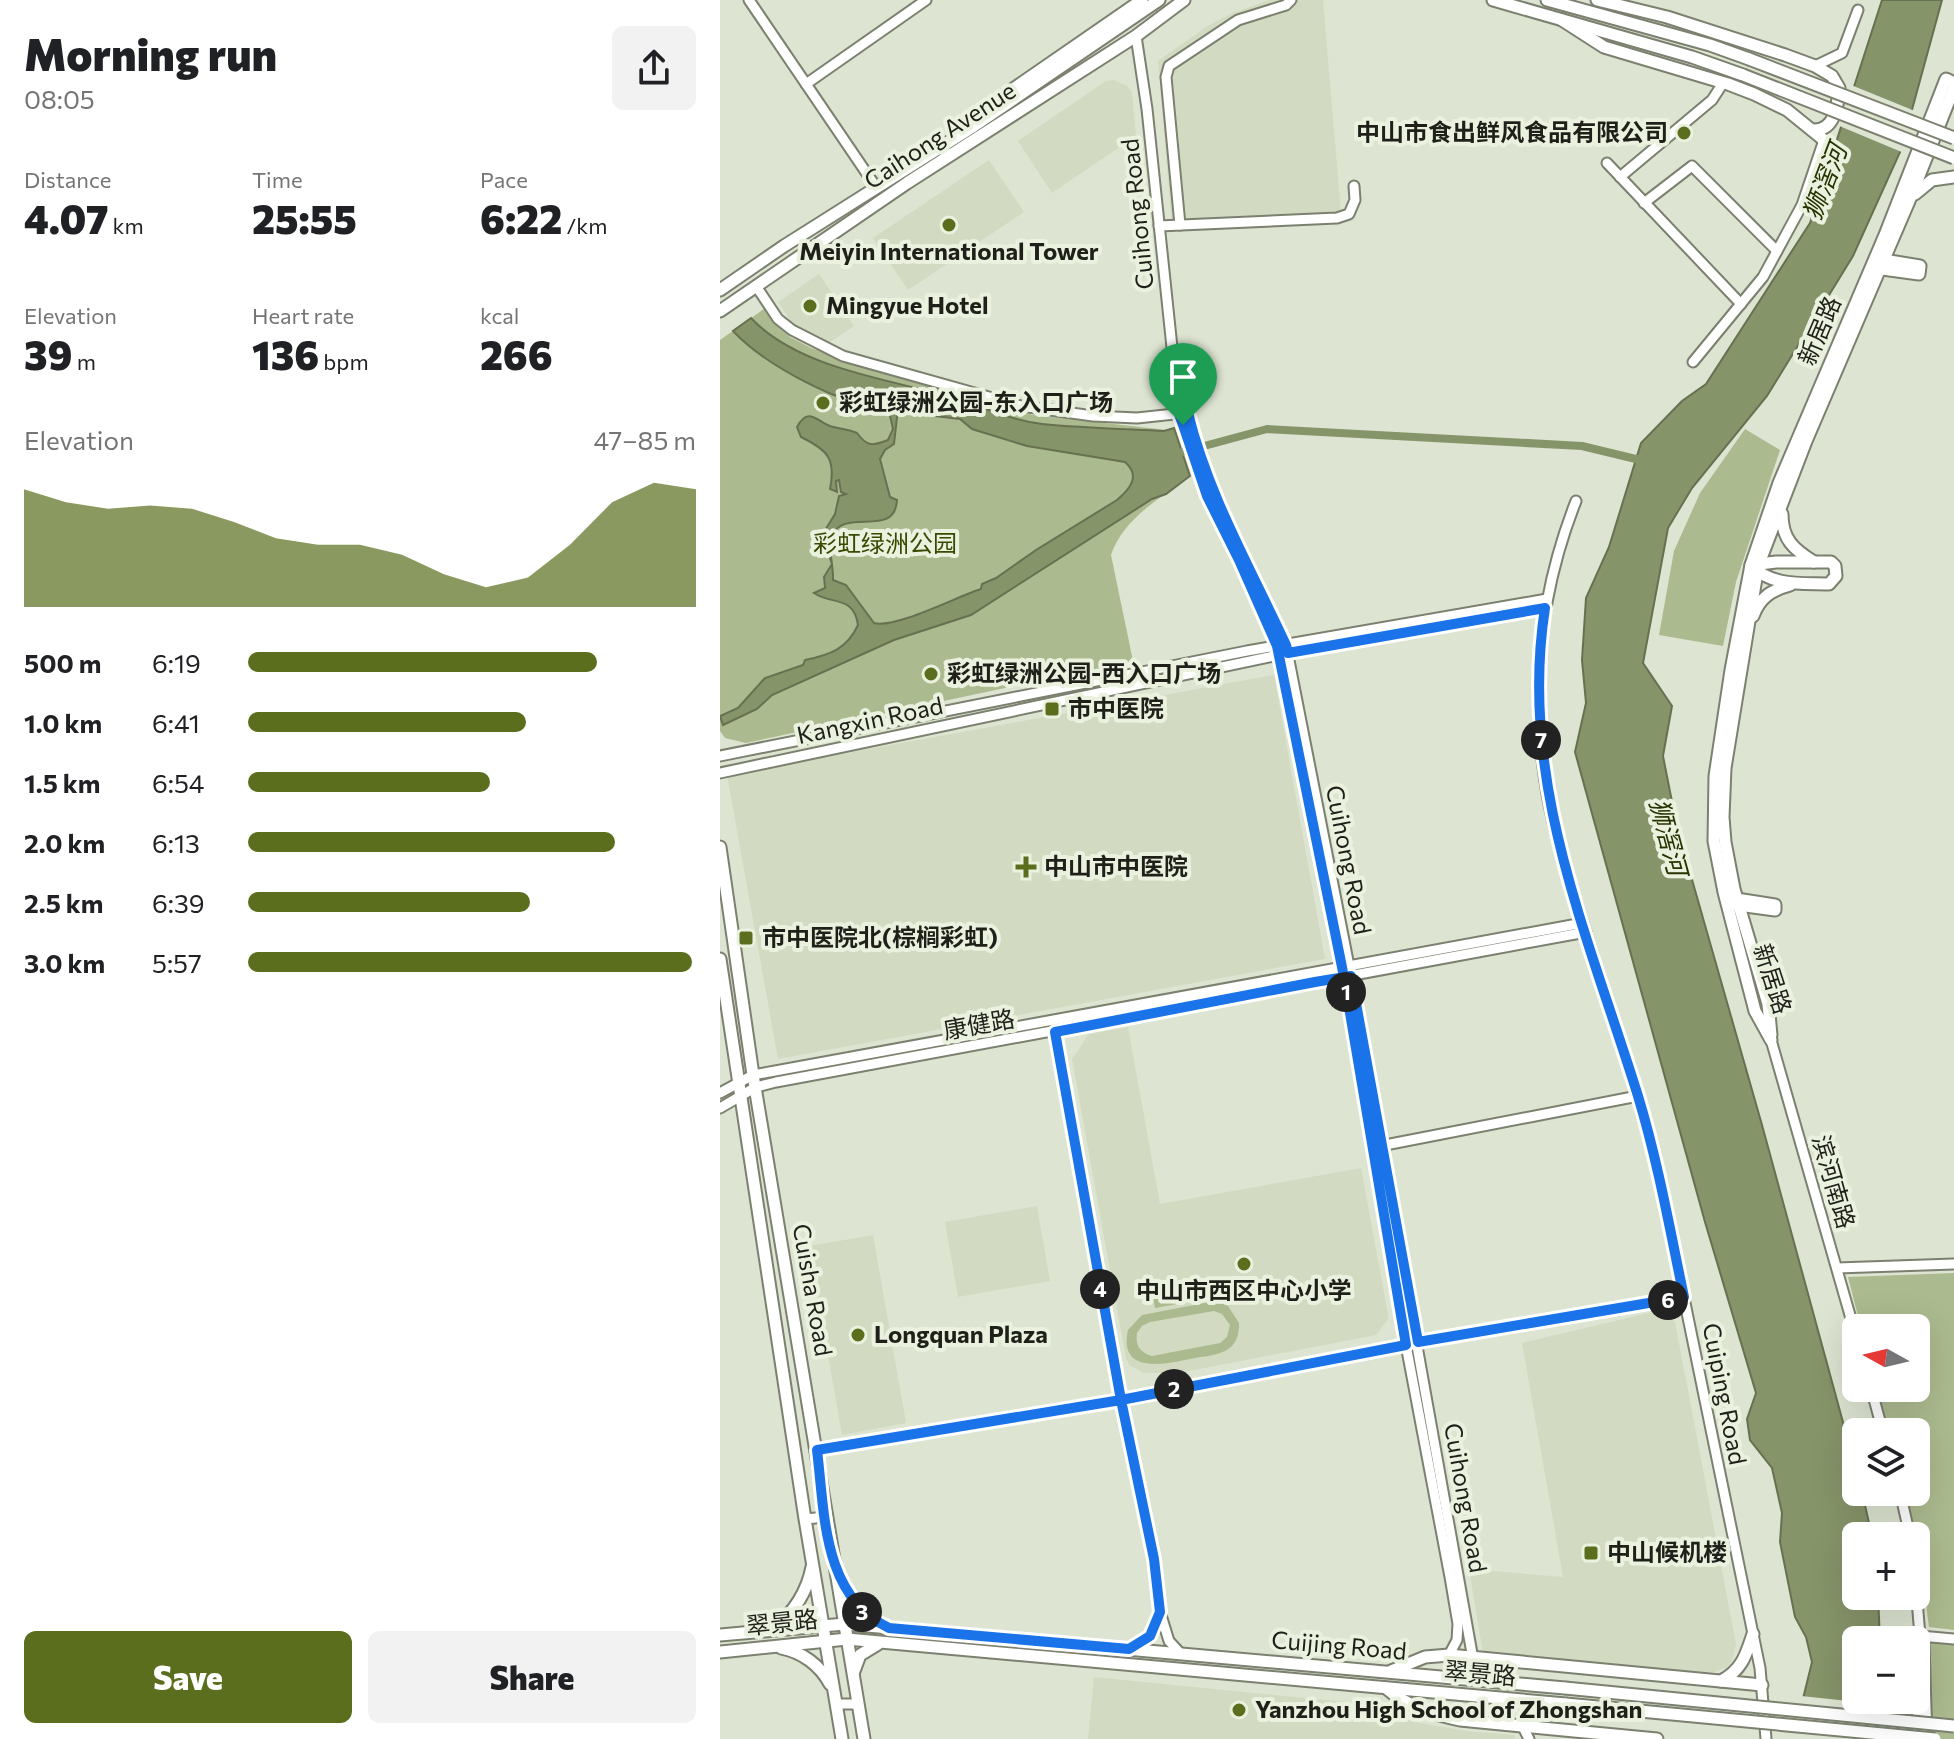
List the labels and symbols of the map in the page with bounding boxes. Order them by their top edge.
street label: Caihong Avenue [858,75,1020,194]
place label: 中山市食出鲜风食品有限公司 [1356,117,1668,146]
marker: 中山市食出鲜风食品有限公司 [1675,124,1693,142]
water label: 狮滘河 [1795,135,1854,223]
street label: Cuihong Road [1114,137,1159,291]
marker: Meiyin International Tower [940,216,958,234]
place label: Meiyin International Tower [799,236,1099,265]
place label: Mingyue Hotel [826,290,988,319]
street label: 新居路 [1791,292,1846,369]
marker: Mingyue Hotel [801,297,819,315]
pin [1149,343,1217,425]
place label: 彩虹绿洲公园-东入口广场 [839,387,1113,416]
marker: 彩虹绿洲公园-东入口广场 [814,394,832,412]
park label: 彩虹绿洲公园 [813,528,957,557]
place label: 彩虹绿洲公园-西入口广场 [947,658,1221,687]
marker: 彩虹绿洲公园-西入口广场 [922,665,940,683]
street label: Kangxin Road [794,690,945,749]
place label: 市中医院 [1068,693,1164,722]
marker: 市中医院 [1043,700,1061,718]
pin: 7 [1521,720,1561,760]
street label: Cuihong Road [1321,783,1378,937]
water label: 狮滘河 [1644,795,1696,883]
place label: 中山市中医院 [1044,851,1188,880]
marker: 中山市中医院 [1015,856,1037,878]
place label: 市中医院北(棕榈彩虹) [762,922,998,951]
marker: 市中医院北(棕榈彩虹) [737,929,755,947]
street label: 新居路 [1749,940,1798,1017]
pin: 1 [1326,972,1366,1012]
street label: 康健路 [941,1003,1017,1044]
street label: 滨河南路 [1807,1131,1862,1232]
street label: Cuisha Road [788,1221,839,1358]
marker: 中山市西区中心小学 [1235,1255,1253,1273]
pin: 4 [1080,1269,1120,1309]
place label: 中山市西区中心小学 [1136,1275,1352,1304]
pin: 6 [1648,1280,1688,1320]
north arrow [1842,1314,1930,1402]
place label: Longquan Plaza [874,1319,1048,1348]
street label: Cuiping Road [1698,1320,1753,1467]
marker: Longquan Plaza [849,1326,867,1344]
pin: 2 [1154,1369,1194,1409]
street label: Cuihong Road [1439,1421,1494,1575]
place label: 中山候机楼 [1607,1537,1727,1566]
marker: 中山候机楼 [1582,1544,1600,1562]
pin: 3 [842,1592,882,1632]
street label: 翠景路 [745,1603,819,1640]
street label: Cuijing Road [1270,1624,1408,1665]
street label: 翠景路 [1443,1655,1517,1690]
place label: Yanzhou High School of Zhongshan [1255,1694,1642,1723]
marker: Yanzhou High School of Zhongshan [1230,1701,1248,1719]

